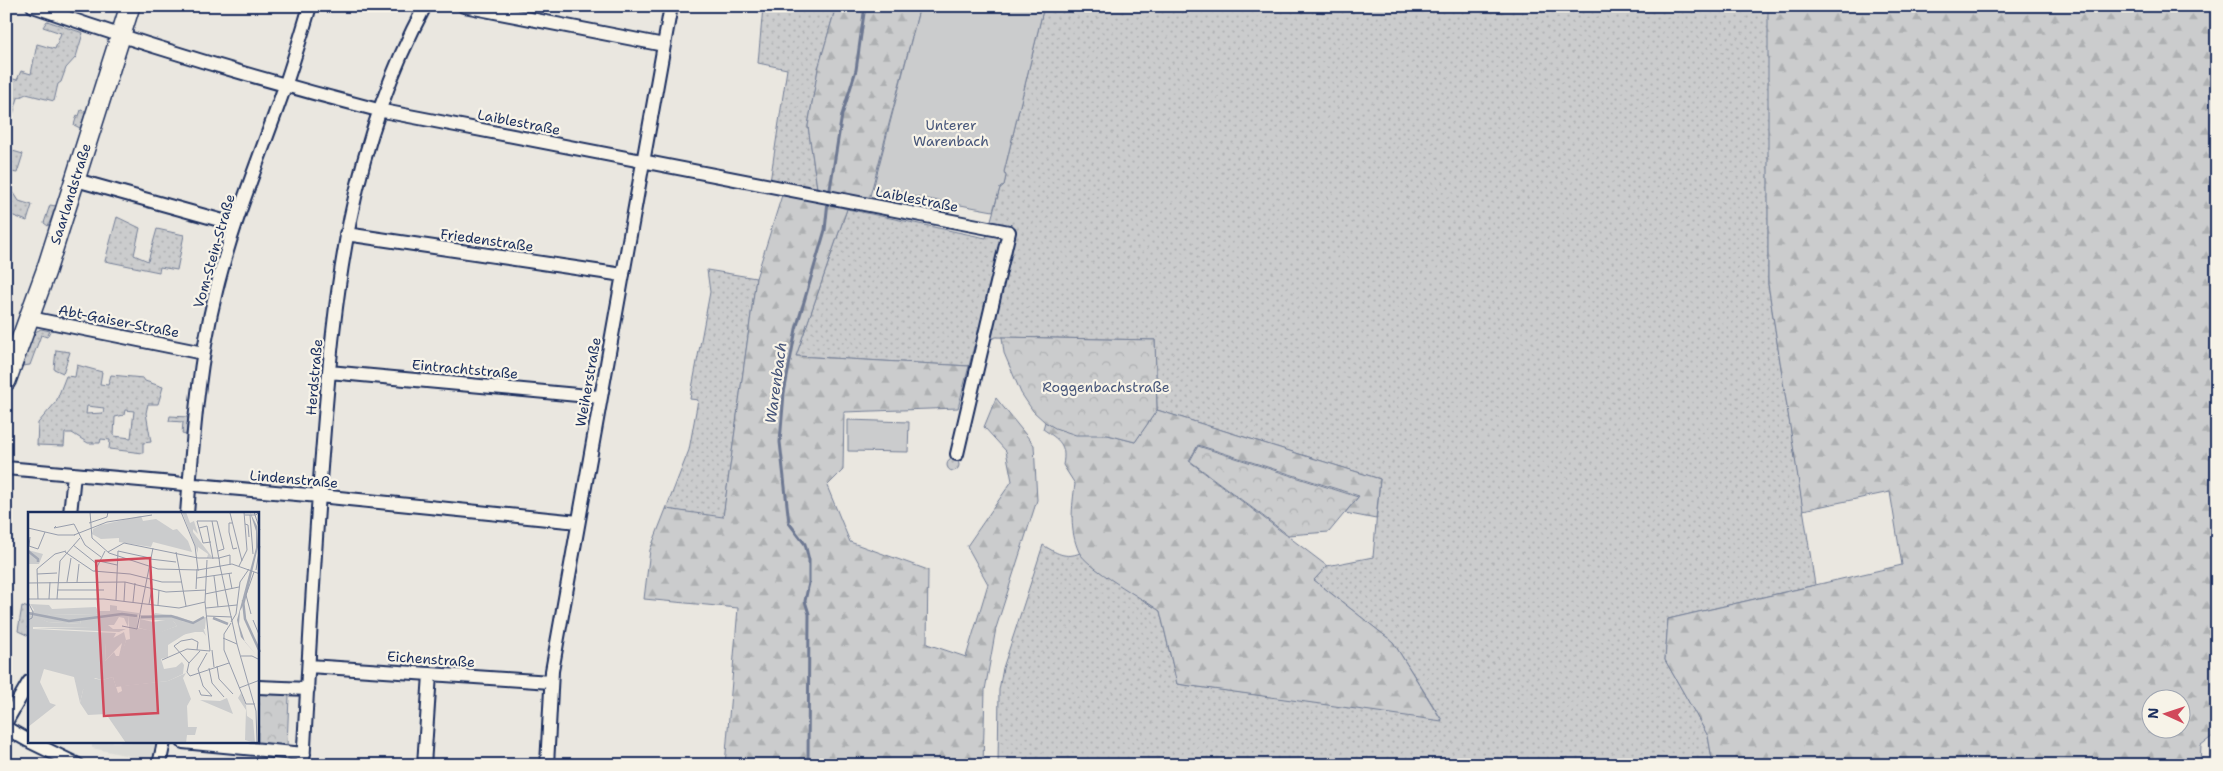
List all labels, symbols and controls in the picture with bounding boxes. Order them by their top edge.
street label: Laiblestraße [476,105,562,139]
park label: Unterer Warenbach [913,116,989,150]
street label: Saarlandstraße [46,141,95,247]
street label: Laiblestraße [874,182,960,216]
street label: Vom-Stein-Straße [189,192,239,310]
street label: Friedenstraße [439,225,535,255]
street label: Abt-Gaiser-Straße [57,300,181,342]
street label: Weiherstraße [571,336,605,428]
street label: Herdstraße [302,338,326,416]
water label: Warenbach [760,341,792,425]
street label: Eintrachtstraße [411,355,519,383]
park label: Roggenbachstraße [1042,378,1170,396]
street label: Lindenstraße [249,466,339,492]
inset map [28,512,259,744]
street label: Eichenstraße [386,647,476,671]
north arrow [2140,688,2190,738]
text: N [2144,707,2162,719]

